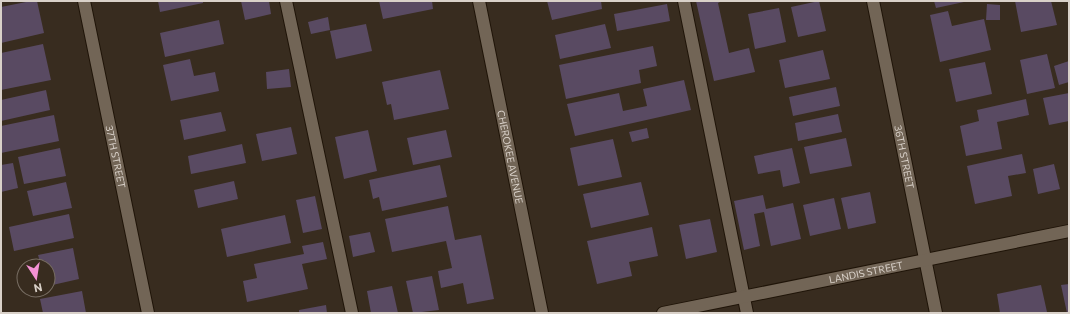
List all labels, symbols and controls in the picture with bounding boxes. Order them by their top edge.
street label: CHEROKEE AVENUE [495,109,526,205]
street label: 37TH STREET [104,124,128,190]
street label: 36TH STREET [892,124,917,190]
north arrow [16,258,56,298]
street label: LANDIS STREET [828,259,905,285]
text: N [33,281,44,295]

